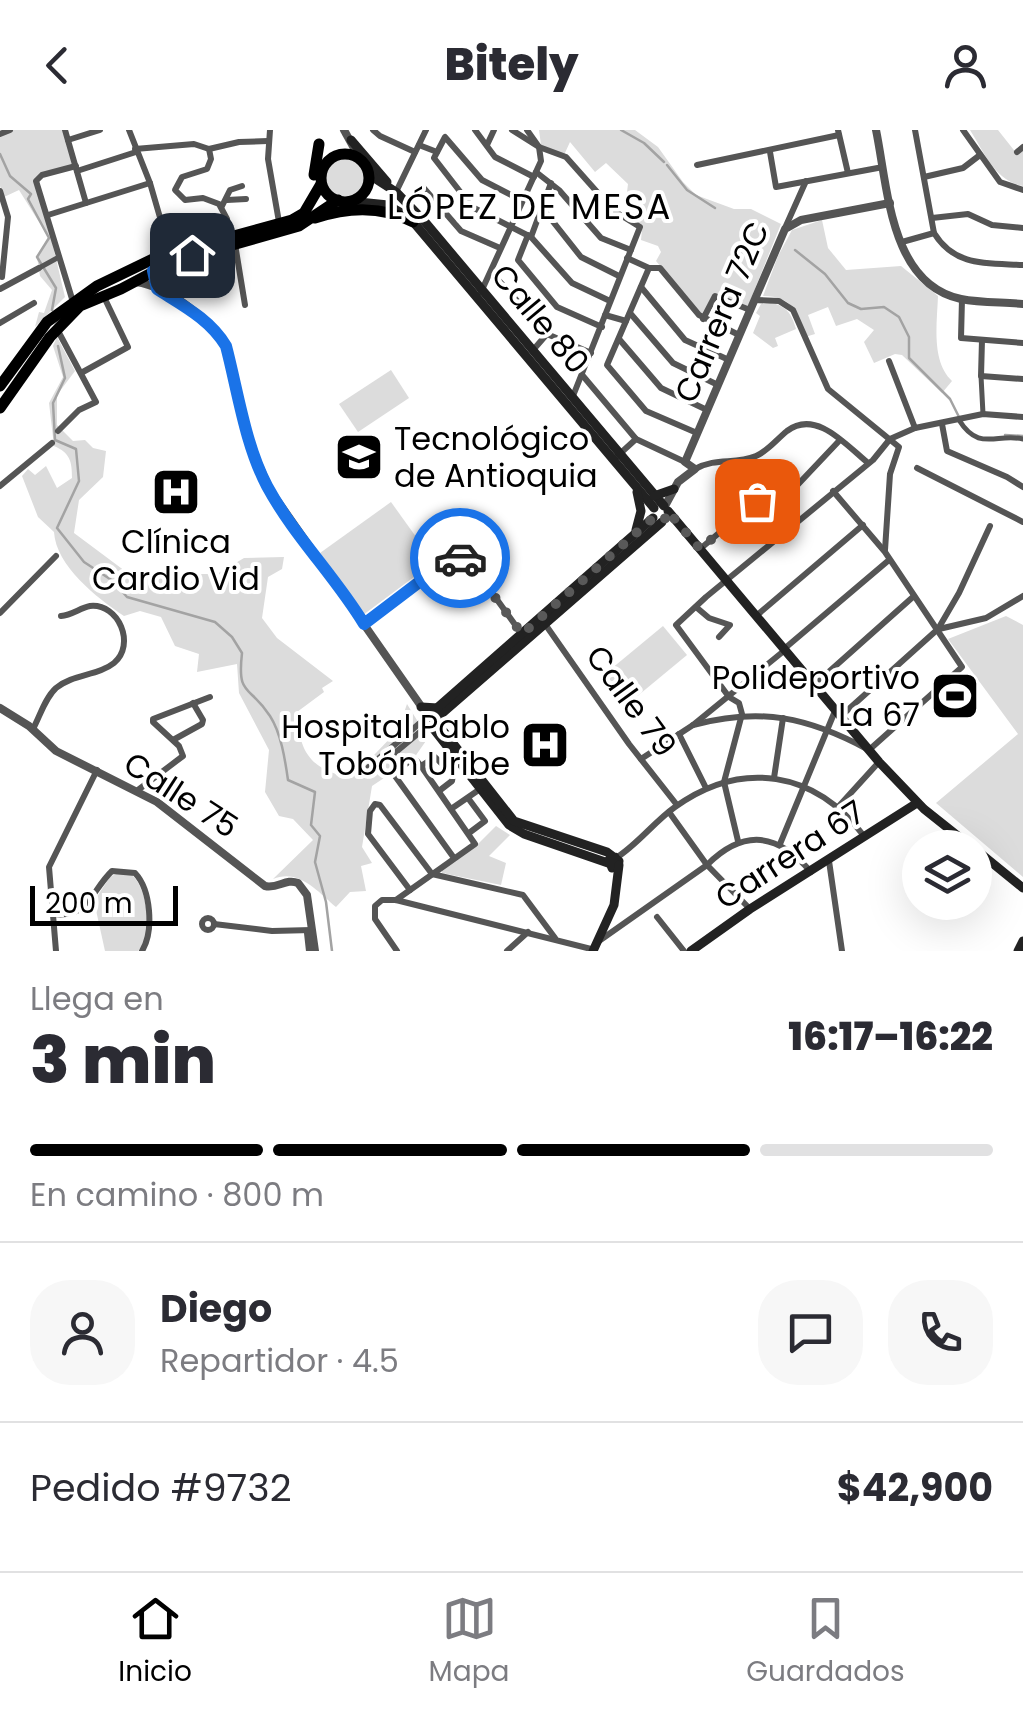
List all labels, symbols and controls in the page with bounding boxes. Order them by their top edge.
text: Bitely [444,33,579,96]
icon: back [30,38,85,93]
icon: person [938,38,993,93]
district label: LÓPEZ DE MESA [387,182,673,231]
pin [150,213,235,298]
street label: Carrera 72C [663,214,780,409]
icon: home [165,228,220,283]
street label: Calle 80 [481,254,600,383]
place label: Tecnológico de Antioquia [394,416,598,498]
school or university icon: Tecnológico de Antioquia [333,431,385,483]
pin [715,459,800,544]
hospital icon: Clínica Cardio Vid [150,466,202,518]
icon: bag [730,474,785,529]
courier [410,508,510,608]
place label: Clínica Cardio Vid [92,519,260,601]
icon: car [433,531,488,586]
street label: Calle 79 [576,636,687,766]
place label: Polideportivo La 67 [712,655,920,737]
sports icon: Polideportivo La 67 [929,670,981,722]
place label: Hospital Pablo Tobón Uribe [281,704,510,786]
hospital icon: Hospital Pablo Tobón Uribe [519,719,571,771]
street label: Calle 75 [115,741,247,848]
street label: Carrera 67 [706,789,873,920]
map controls [902,830,992,920]
button: layers [902,830,992,920]
scale bar [30,881,178,926]
text: 200 m [45,884,133,923]
text: Llega en [30,976,164,1021]
text: 16:17–16:22 [788,1010,993,1063]
text: 3 min [30,1015,216,1106]
text: En camino · 800 m [30,1172,324,1217]
button: person [30,1280,135,1385]
button: chat [758,1280,863,1385]
button: phone [888,1280,993,1385]
text: Diego [160,1282,272,1335]
text: Repartidor · 4.5 [160,1338,399,1383]
text: Pedido #9732 [30,1461,292,1514]
text: $42,900 [837,1461,993,1514]
tab: Inicio [118,1591,192,1693]
tab: Mapa [429,1591,510,1693]
tab: Guardados [746,1591,905,1693]

